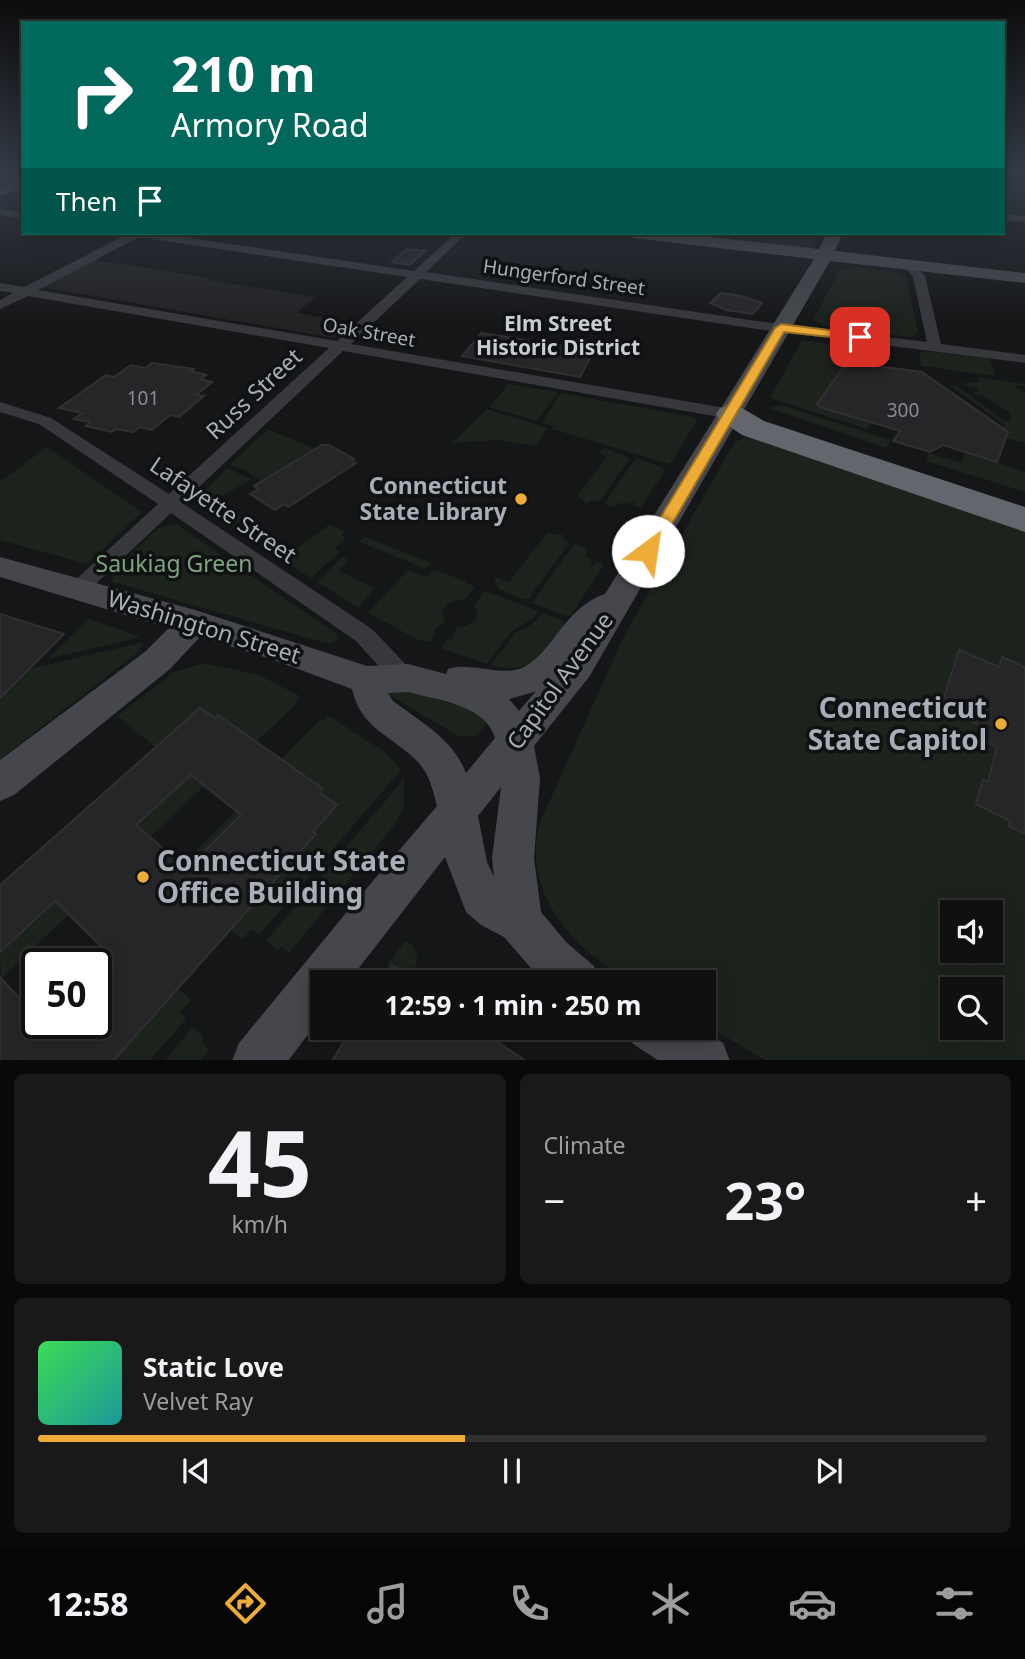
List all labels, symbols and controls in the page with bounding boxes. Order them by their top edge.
text: 210 m [171,40,316,106]
icon: right [56,49,147,140]
text: Armory Road [171,103,369,146]
icon: arrive [131,182,169,220]
text: Then [56,183,117,219]
street label: Hungerford Street [481,253,647,301]
pin [830,307,890,367]
district label: Elm Street Historic District [476,309,640,361]
street label: Oak Street [321,311,417,353]
icon: arrive [841,318,879,356]
street label: Russ Street [198,340,308,446]
house number: 101 [127,385,159,411]
house number: 300 [887,397,919,423]
street label: Lafayette Street [144,448,303,570]
place label: Connecticut State Library [360,469,508,527]
marker: Connecticut State Library [513,491,529,507]
position arrow [611,514,685,588]
park label: Saukiag Green [96,547,252,579]
street label: Washington Street [104,582,305,671]
street label: Capitol Avenue [499,605,620,756]
place label: Connecticut State Capitol [808,688,987,758]
marker: Connecticut State Capitol [993,716,1009,732]
place label: Connecticut State Office Building [157,841,406,911]
marker: Connecticut State Office Building [135,869,151,885]
map controls [940,900,1003,1040]
button: sound [940,900,1003,963]
speed limit sign: 50 [21,948,112,1039]
button: search [940,977,1003,1040]
text: 12:59 · 1 min · 250 m [385,987,641,1023]
text: 45 [208,1100,312,1224]
text: Climate [544,1129,626,1161]
text: 23° [724,1164,806,1235]
text: − [544,1174,565,1226]
text: + [965,1174,987,1226]
text: km/h [231,1208,288,1240]
text: Static Love [143,1349,284,1385]
text: Velvet Ray [143,1385,253,1417]
icon: previous [177,1452,215,1490]
icon: pause [493,1452,531,1490]
icon: next [810,1452,848,1490]
icon: directions [221,1579,270,1628]
icon: music [363,1579,412,1628]
icon: phone [505,1579,554,1628]
icon: climate [646,1579,695,1628]
icon: car [788,1579,837,1628]
icon: filters [930,1579,979,1628]
text: 12:58 [46,1582,129,1625]

